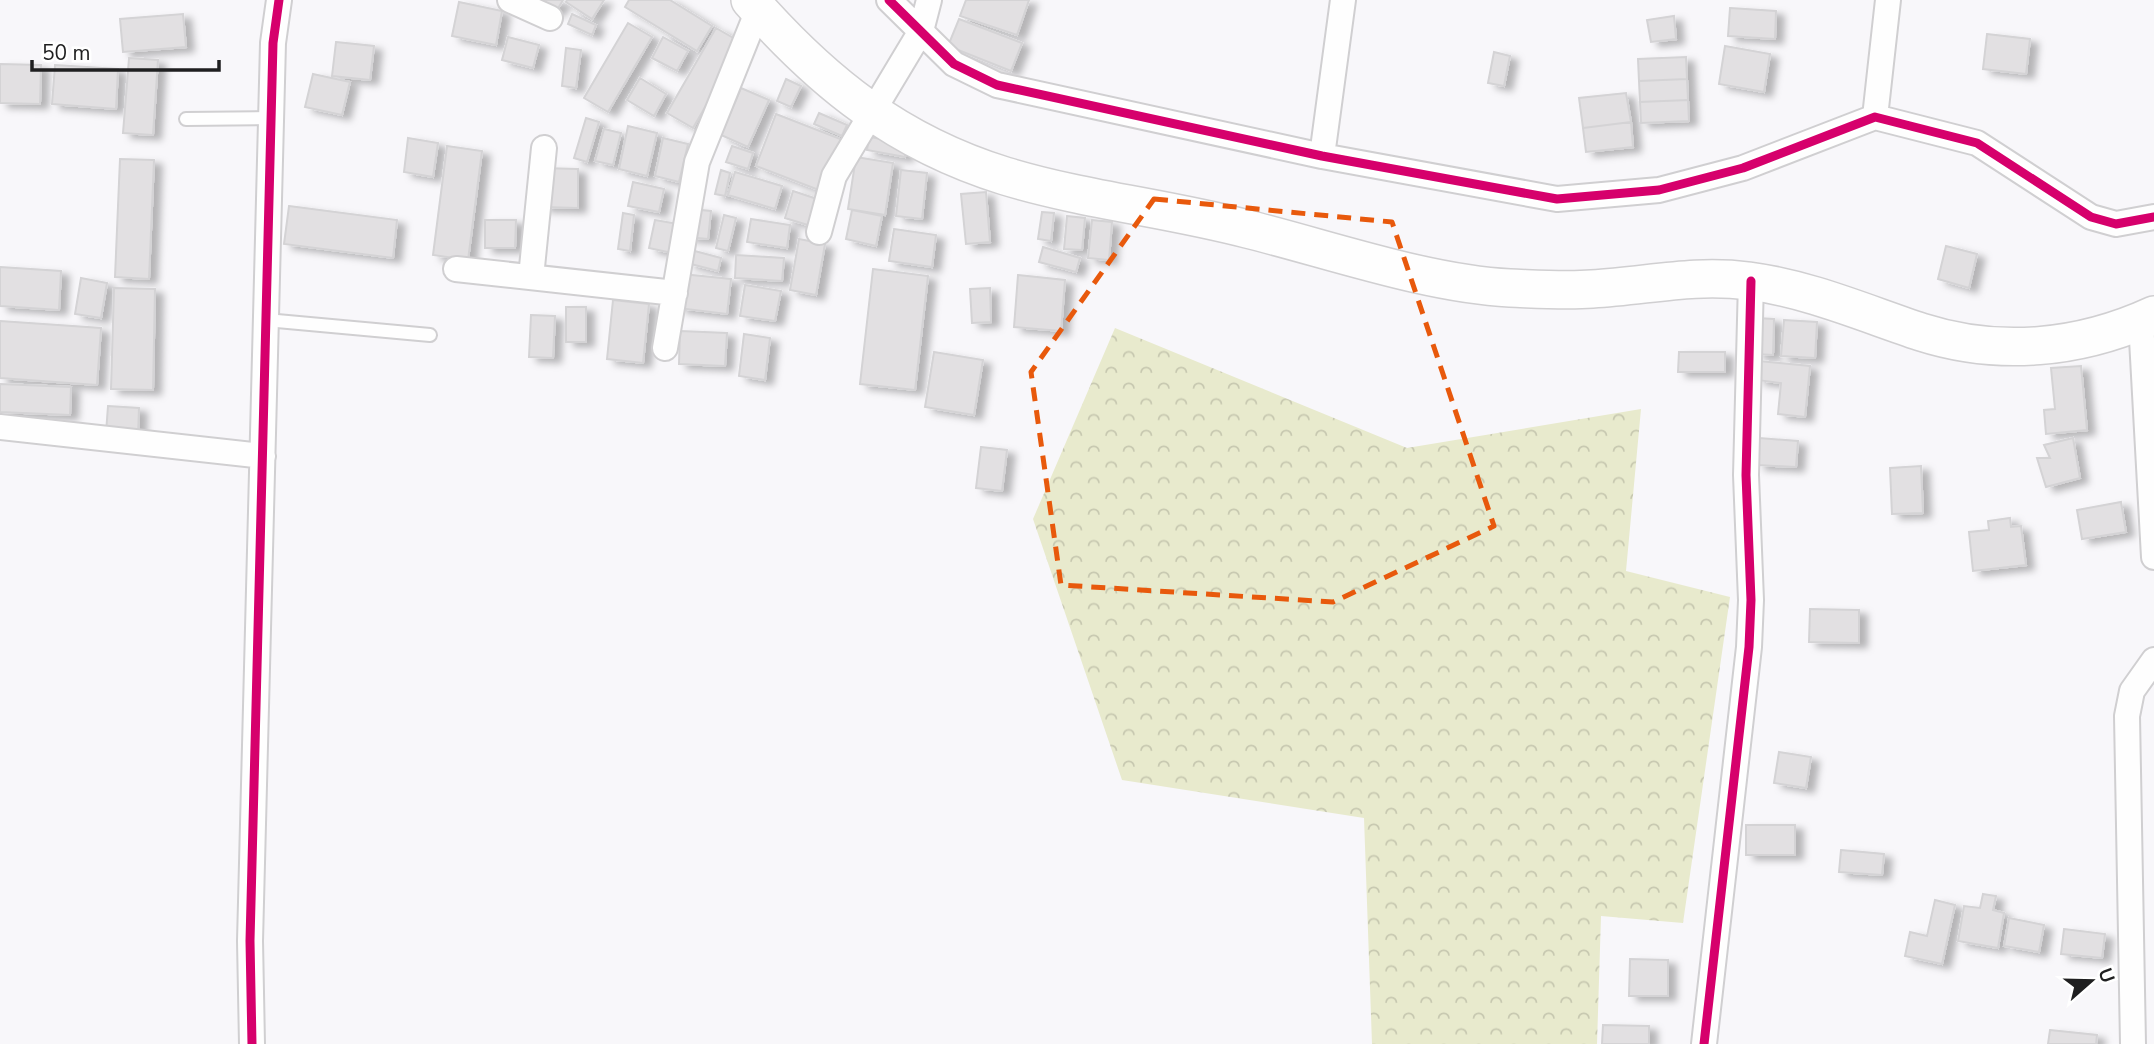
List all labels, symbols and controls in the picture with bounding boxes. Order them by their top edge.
scale bar [32,28,219,72]
text: 50 m [42,39,91,67]
north arrow [2056,946,2126,1016]
text: U [2091,964,2121,987]

